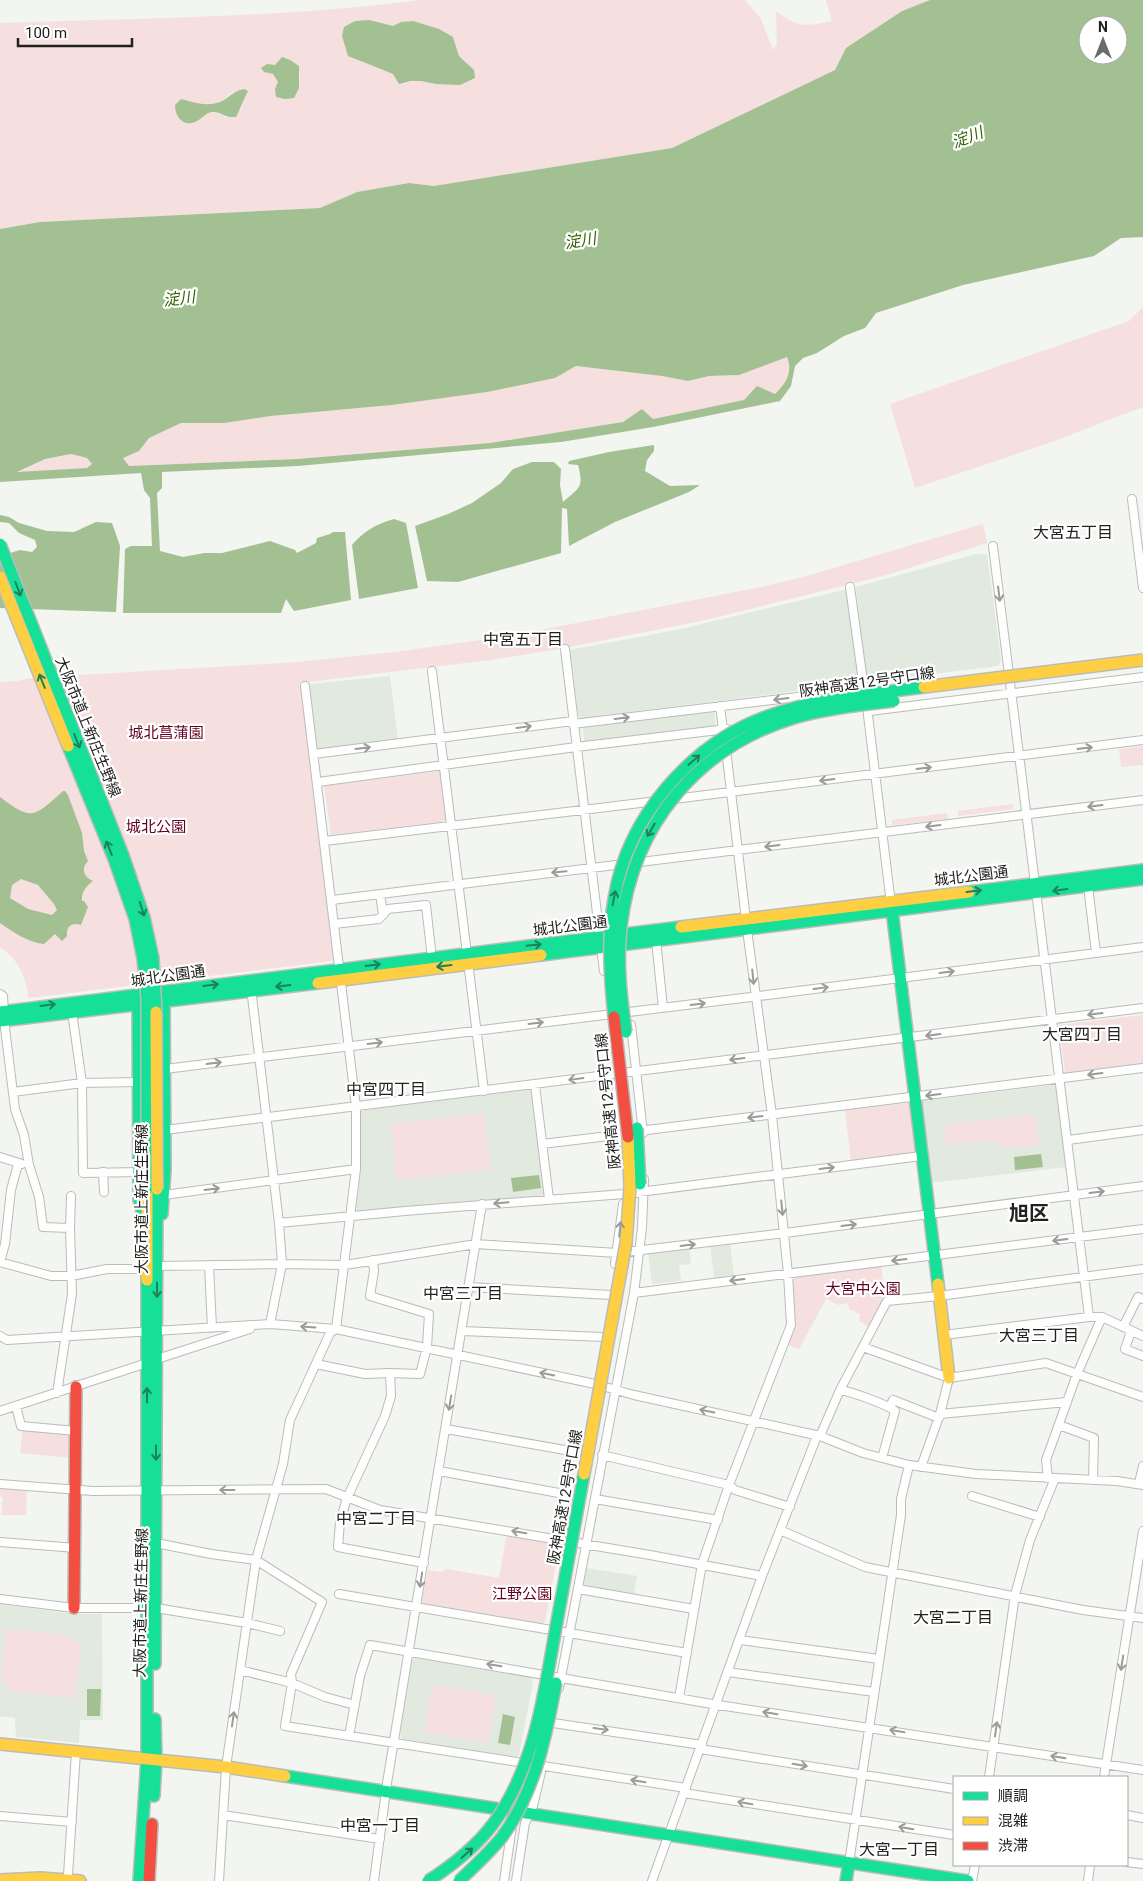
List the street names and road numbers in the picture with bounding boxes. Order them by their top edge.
street label: 大阪市道上新庄生野線 [52,654,124,800]
street label: 阪神高速12号守口線 [798,664,936,700]
street label: 城北公園通 [933,862,1009,890]
street label: 城北公園通 [532,912,608,940]
street label: 城北公園通 [130,962,206,990]
street label: 阪神高速12号守口線 [592,1032,624,1170]
street label: 大阪市道上新庄生野線 [133,1124,151,1274]
street label: 阪神高速12号守口線 [544,1428,586,1566]
street label: 大阪市道上新庄生野線 [131,1528,151,1678]

